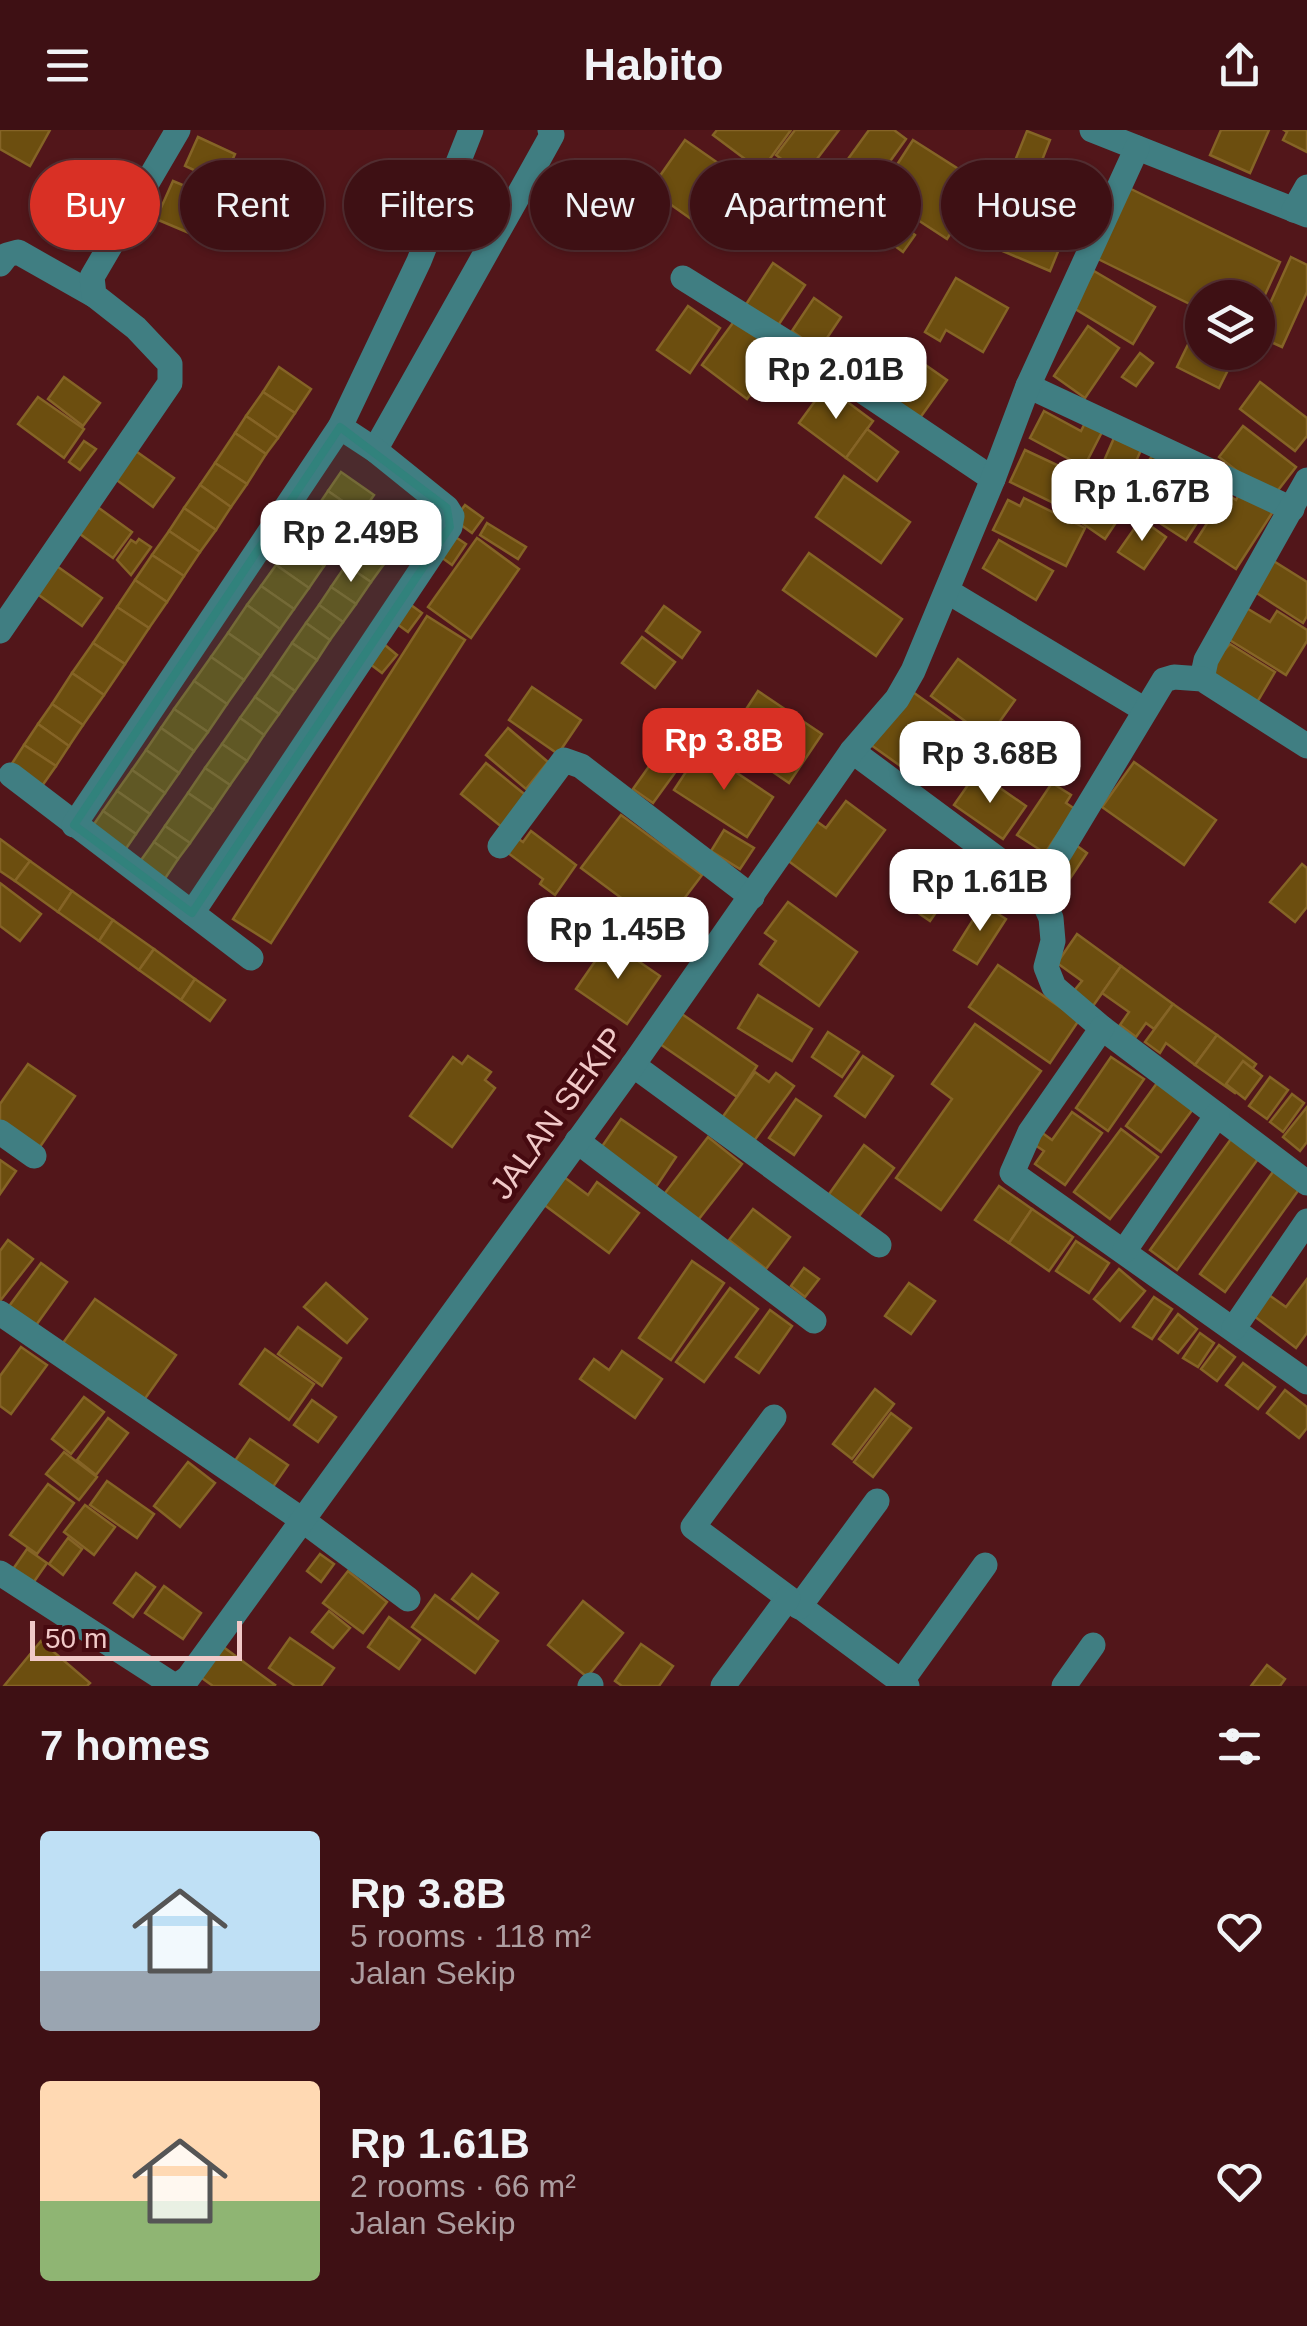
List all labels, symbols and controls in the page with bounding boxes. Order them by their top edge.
icon: menu [40,38,95,93]
icon: share [1212,38,1267,93]
text: Habito [584,39,724,90]
chip: Buy [30,160,160,250]
chip: Rent [180,160,324,250]
chip: Filters [344,160,510,250]
chip: New [530,160,670,250]
chip: Apartment [690,160,921,250]
chip: House [941,160,1112,250]
map controls [1185,280,1275,370]
button: layers [1185,280,1275,370]
pin: Rp 2.01B [733,337,939,422]
text: Rp 2.01B [768,351,904,387]
pin: Rp 1.67B [1039,459,1245,544]
text: Rp 1.67B [1074,473,1210,509]
pin: Rp 2.49B [248,500,454,585]
text: Rp 2.49B [283,514,419,550]
pin: Rp 3.8B [632,708,816,793]
pin: Rp 3.68B [887,721,1093,806]
text: Rp 3.8B [664,722,784,758]
text: Rp 3.68B [922,735,1058,771]
pin: Rp 1.61B [877,849,1083,934]
text: Rp 1.61B [912,863,1048,899]
pin: Rp 1.45B [515,897,721,982]
text: Rp 1.45B [550,911,686,947]
street label: JALAN SEKIP [483,1020,631,1206]
scale bar [30,1616,242,1660]
text: 50 m [45,1623,107,1654]
icon: filters [1212,1719,1267,1774]
text: 7 homes [40,1722,210,1769]
text: Rp 3.8B [350,1870,506,1917]
icon: home [120,1871,240,1991]
icon: heart [1212,1904,1267,1959]
text: 5 rooms · 118 m² [350,1918,591,1954]
text: Jalan Sekip [350,1955,515,1991]
text: Rp 1.61B [350,2120,530,2167]
icon: home [120,2121,240,2241]
icon: heart [1212,2154,1267,2209]
text: 2 rooms · 66 m² [350,2168,576,2204]
text: Jalan Sekip [350,2205,515,2241]

